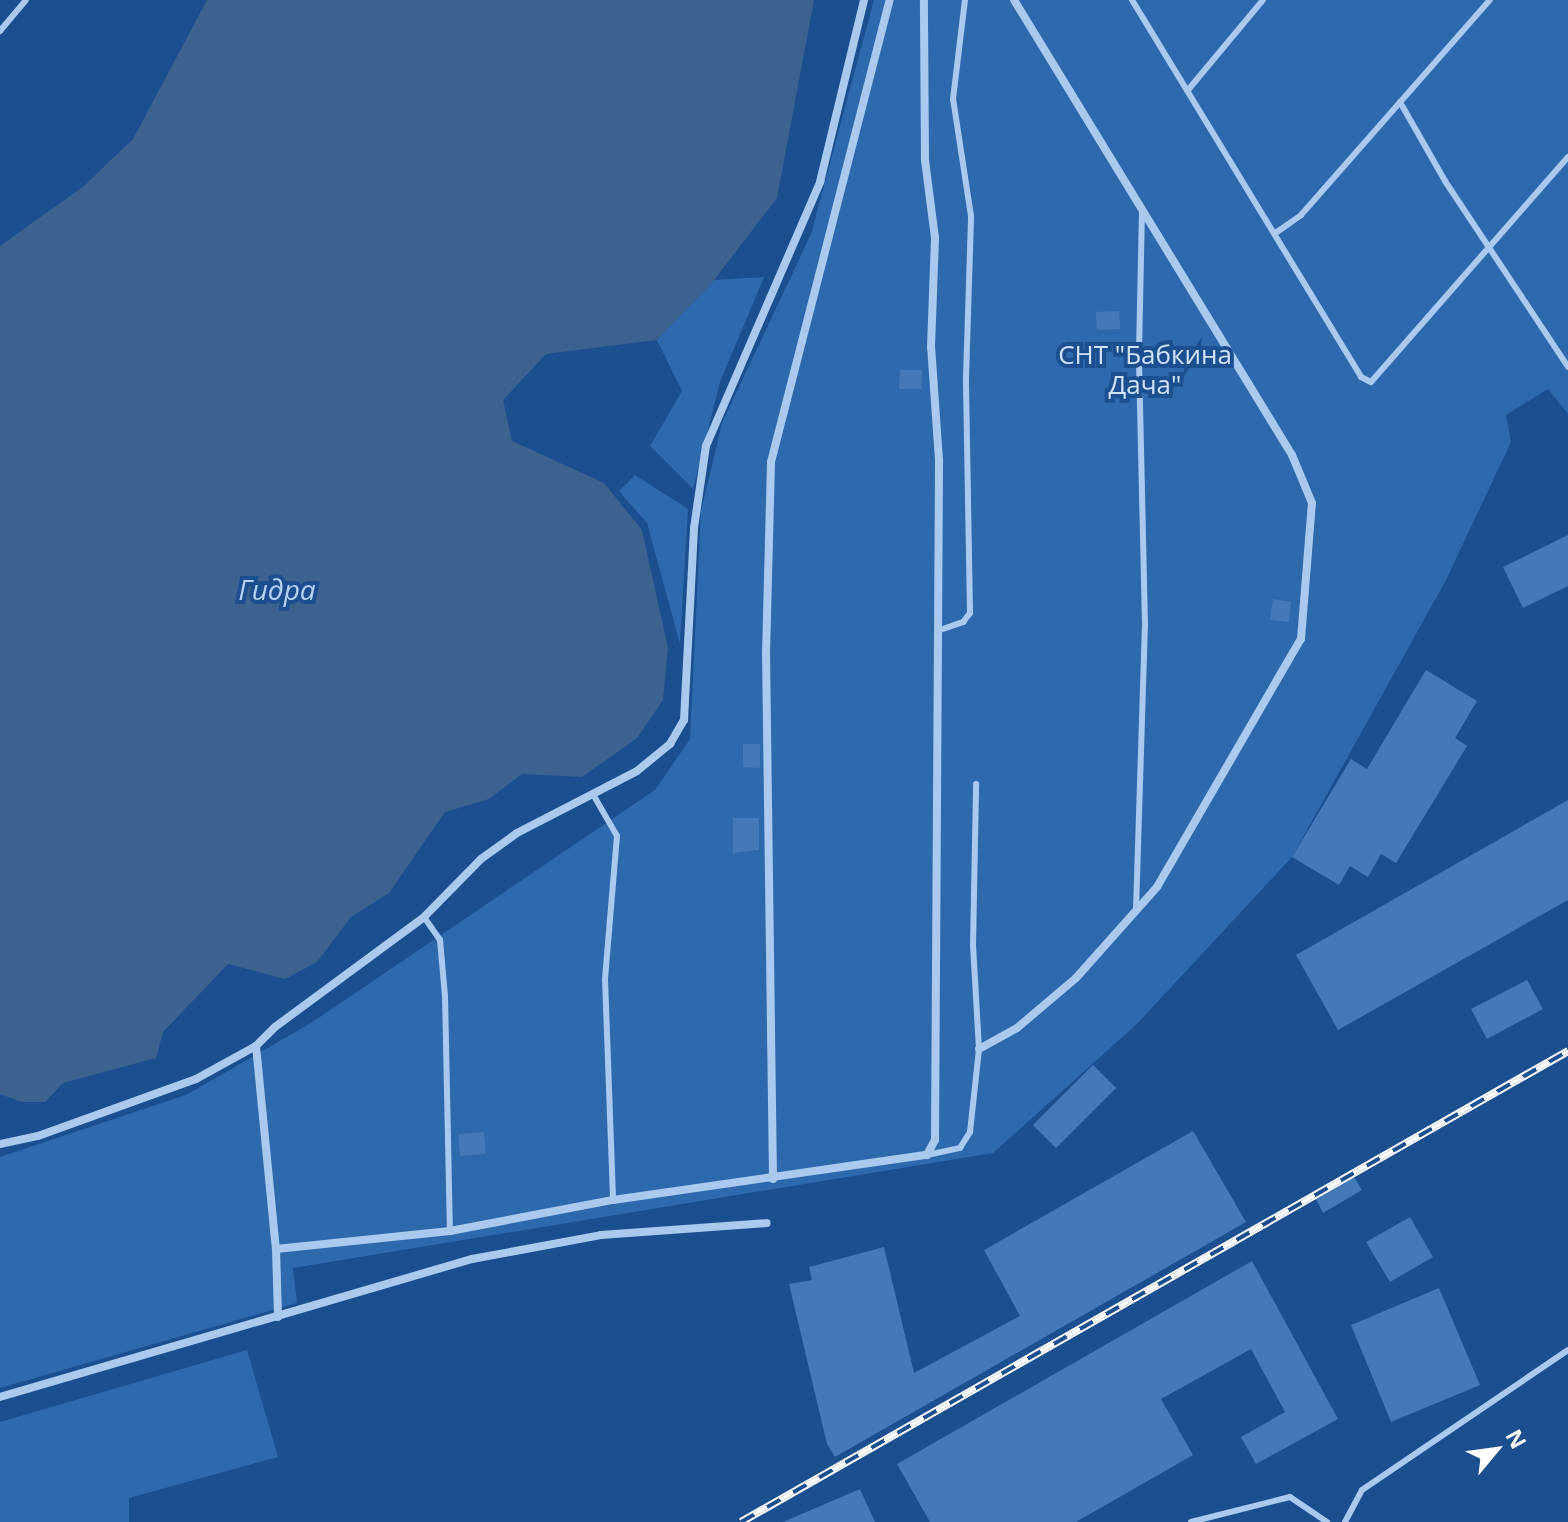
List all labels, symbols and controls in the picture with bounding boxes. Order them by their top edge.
park label: СНТ "Бабкина Дача" [1058,339,1232,400]
water label: Гидра [238,572,316,606]
north arrow [1456,1410,1536,1490]
text: N [1500,1423,1534,1453]

